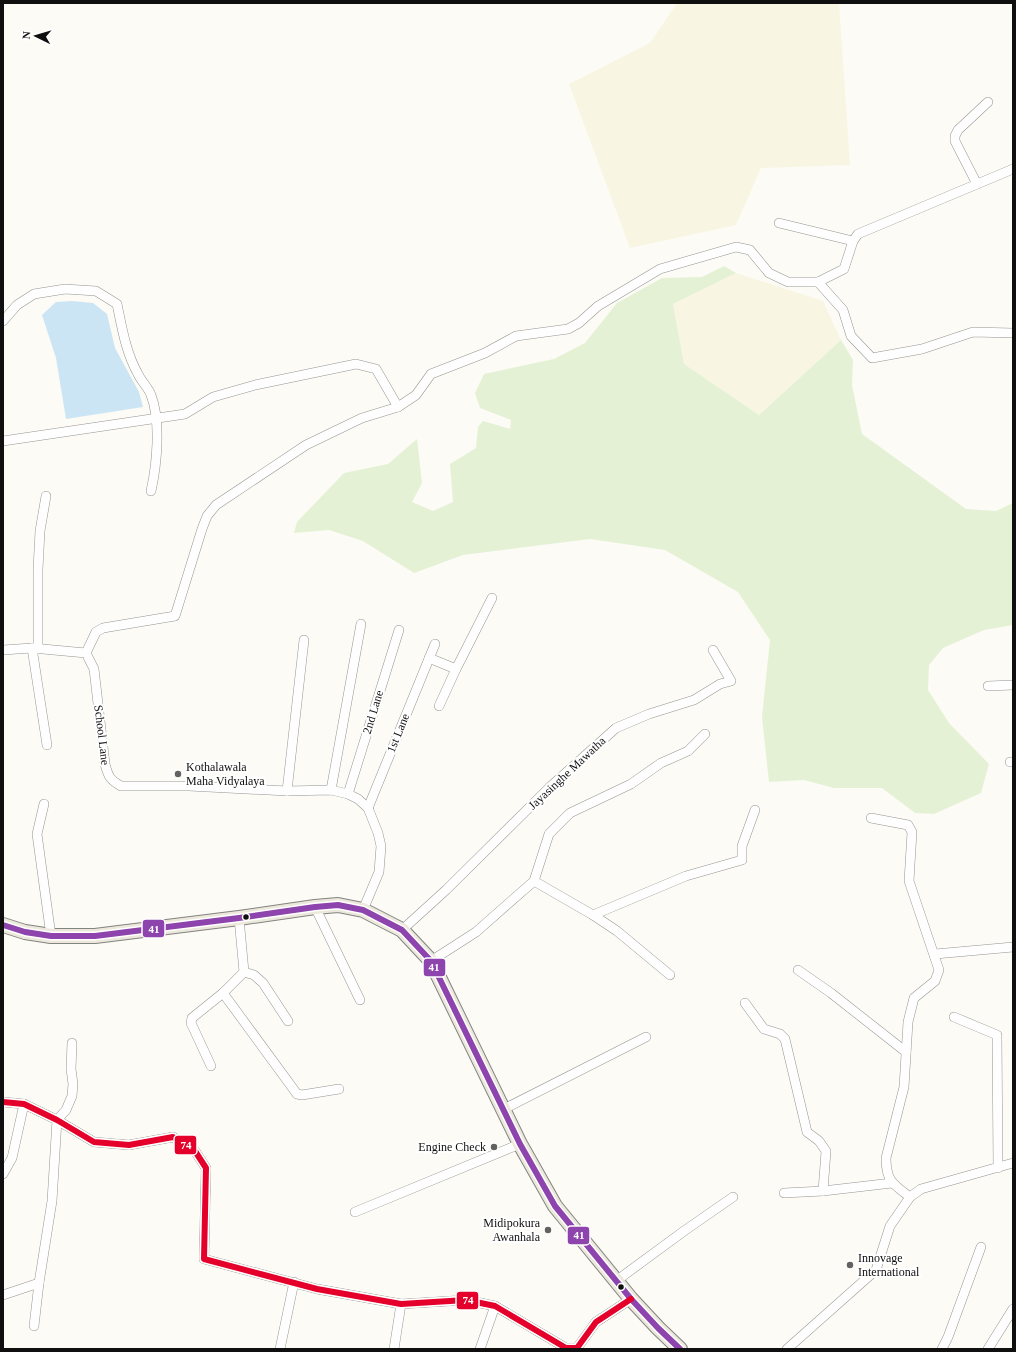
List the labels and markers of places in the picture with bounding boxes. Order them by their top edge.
place label: Kothalawala Maha Vidyalaya [186,760,265,788]
marker: Kothalawala Maha Vidyalaya [173,769,183,779]
unlabelled marker [241,912,251,922]
place label: Engine Check [418,1140,486,1154]
marker: Engine Check [489,1142,499,1152]
place label: Midipokura Awanhala [483,1216,541,1244]
marker: Midipokura Awanhala [543,1225,553,1235]
place label: Innovage International [858,1251,920,1279]
marker: Innovage International [845,1260,855,1270]
unlabelled marker [616,1282,626,1292]

